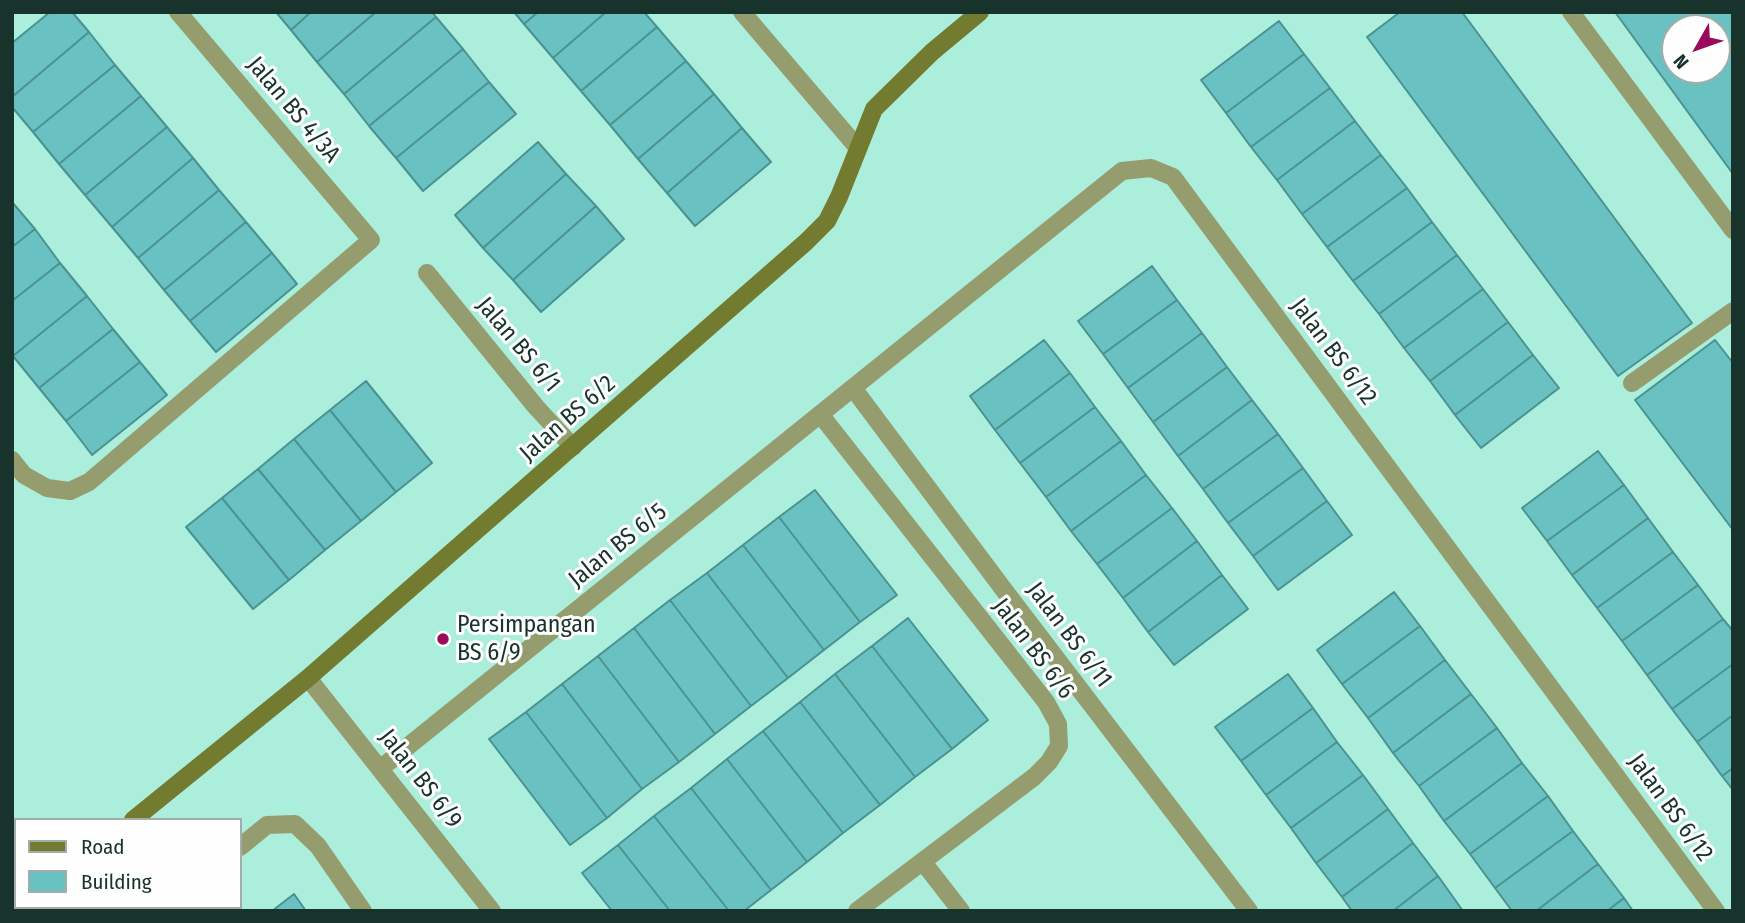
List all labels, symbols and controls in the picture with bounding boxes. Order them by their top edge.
north arrow [1661,14,1731,84]
text: N [1669,50,1694,73]
street label: Jalan BS 4/3A [240,51,346,169]
street label: Jalan BS 6/1 [470,292,566,398]
street label: Jalan BS 6/12 [1284,293,1382,411]
street label: Jalan BS 6/2 [514,370,622,468]
street label: Jalan BS 6/5 [563,498,673,594]
street label: Jalan BS 6/11 [1020,577,1118,693]
street label: Jalan BS 6/6 [986,593,1080,705]
place label: Persimpangan BS 6/9 [457,611,596,667]
marker: Persimpangan BS 6/9 [435,631,451,647]
street label: Jalan BS 6/9 [372,724,468,834]
street label: Jalan BS 6/12 [1621,749,1719,867]
legend [14,818,242,909]
text: Road [81,834,125,860]
text: Building [81,869,152,895]

